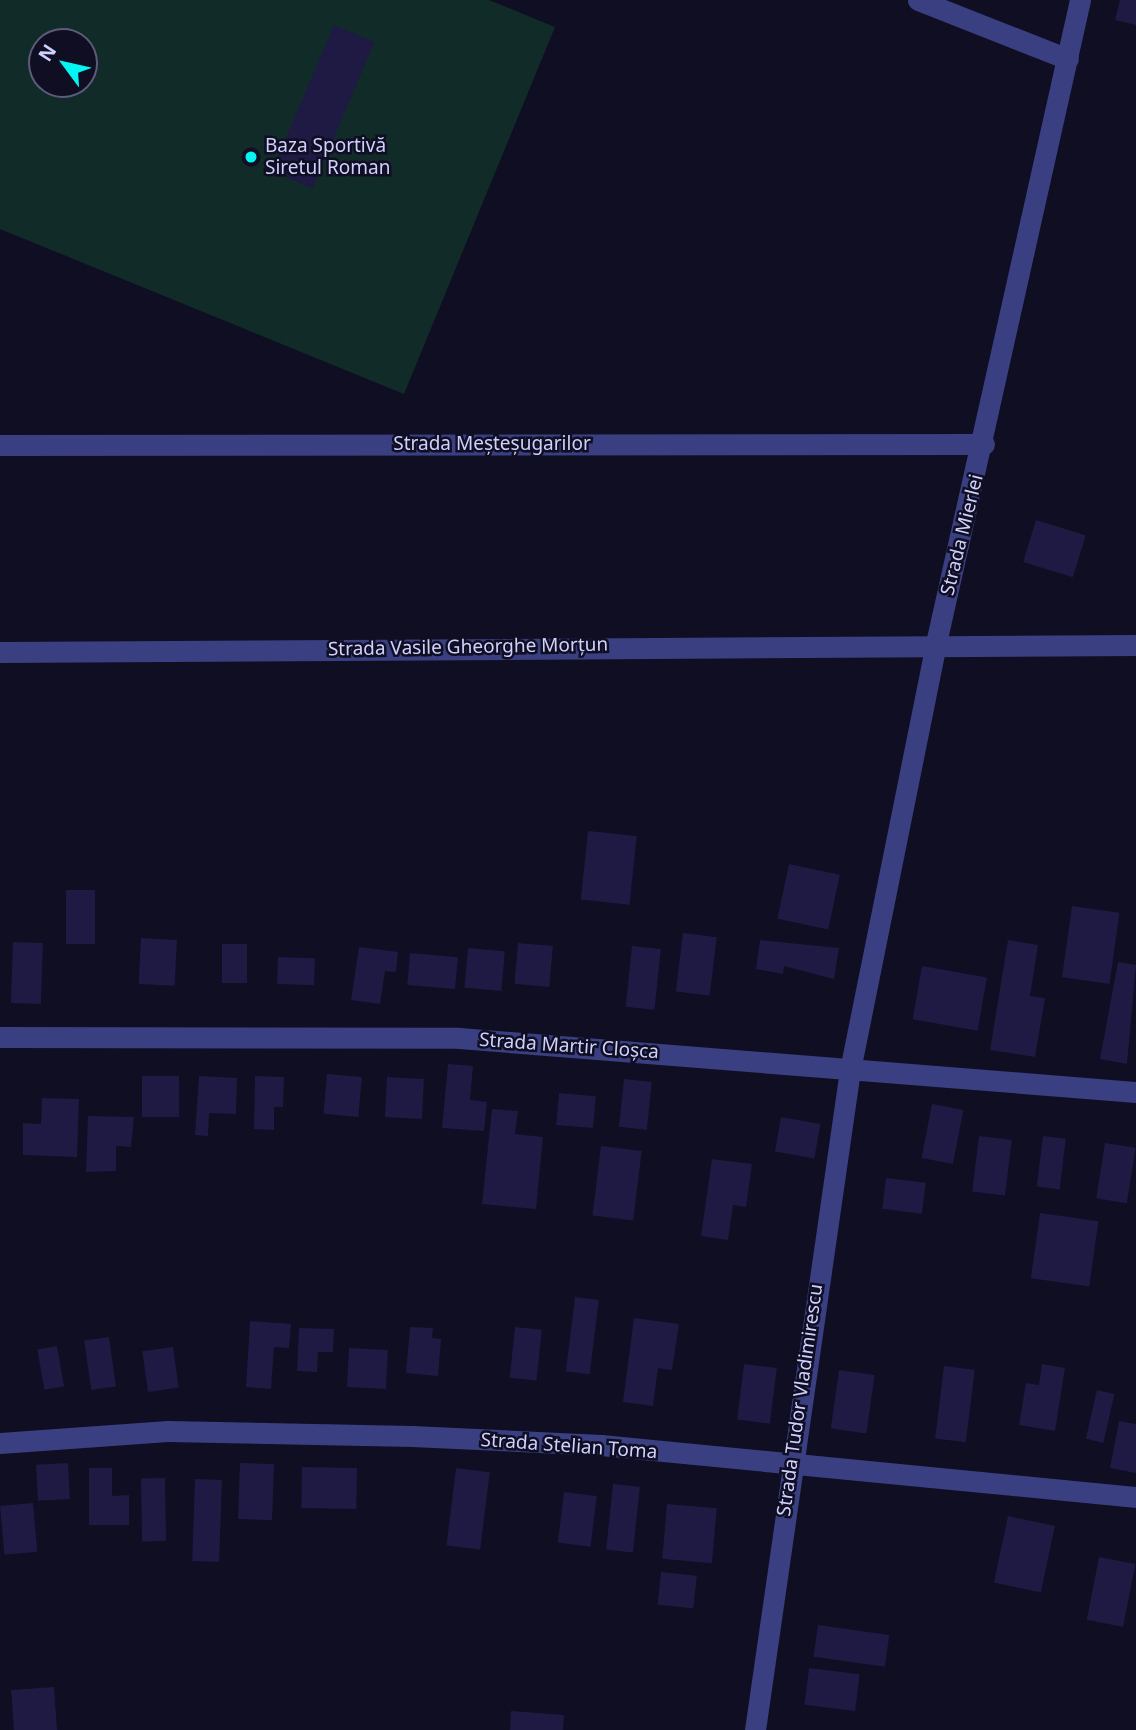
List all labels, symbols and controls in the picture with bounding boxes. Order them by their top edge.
north arrow [28,28,98,98]
text: N [32,39,62,66]
place label: Baza Sportivă Siretul Roman [265,135,390,179]
marker: Baza Sportivă Siretul Roman [243,149,259,165]
street label: Strada Meșteșugarilor [393,433,591,455]
street label: Strada Mierlei [936,472,988,598]
street label: Strada Vasile Gheorghe Morțun [328,633,608,661]
street label: Strada Martir Cloșca [478,1028,660,1064]
street label: Strada Tudor Vladimirescu [772,1282,828,1518]
street label: Strada Stelian Toma [480,1428,658,1464]

